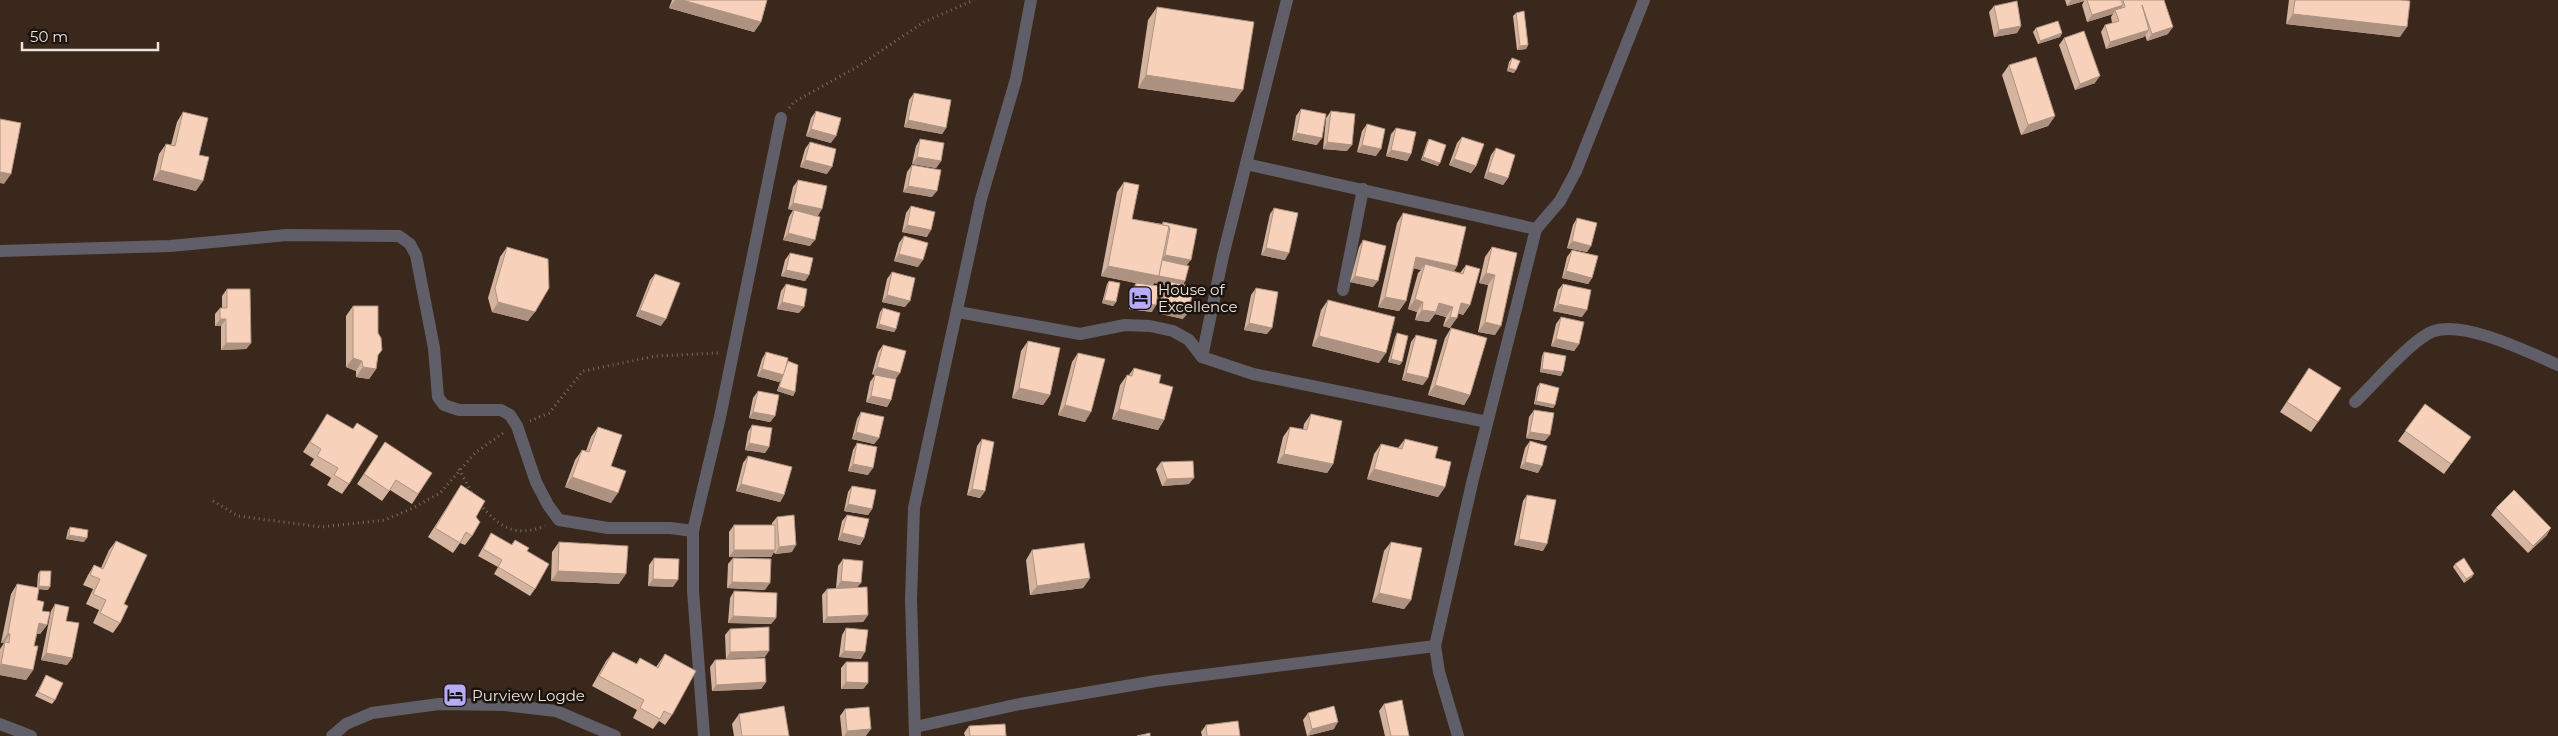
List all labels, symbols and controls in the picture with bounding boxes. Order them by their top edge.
scale bar [22,20,159,52]
text: 50 m [30,27,68,46]
place label: House of Excellence [1158,280,1238,316]
hotel icon: House of Excellence [1127,285,1153,311]
hotel icon: Purview Logde [442,682,468,708]
place label: Purview Logde [472,686,585,705]

